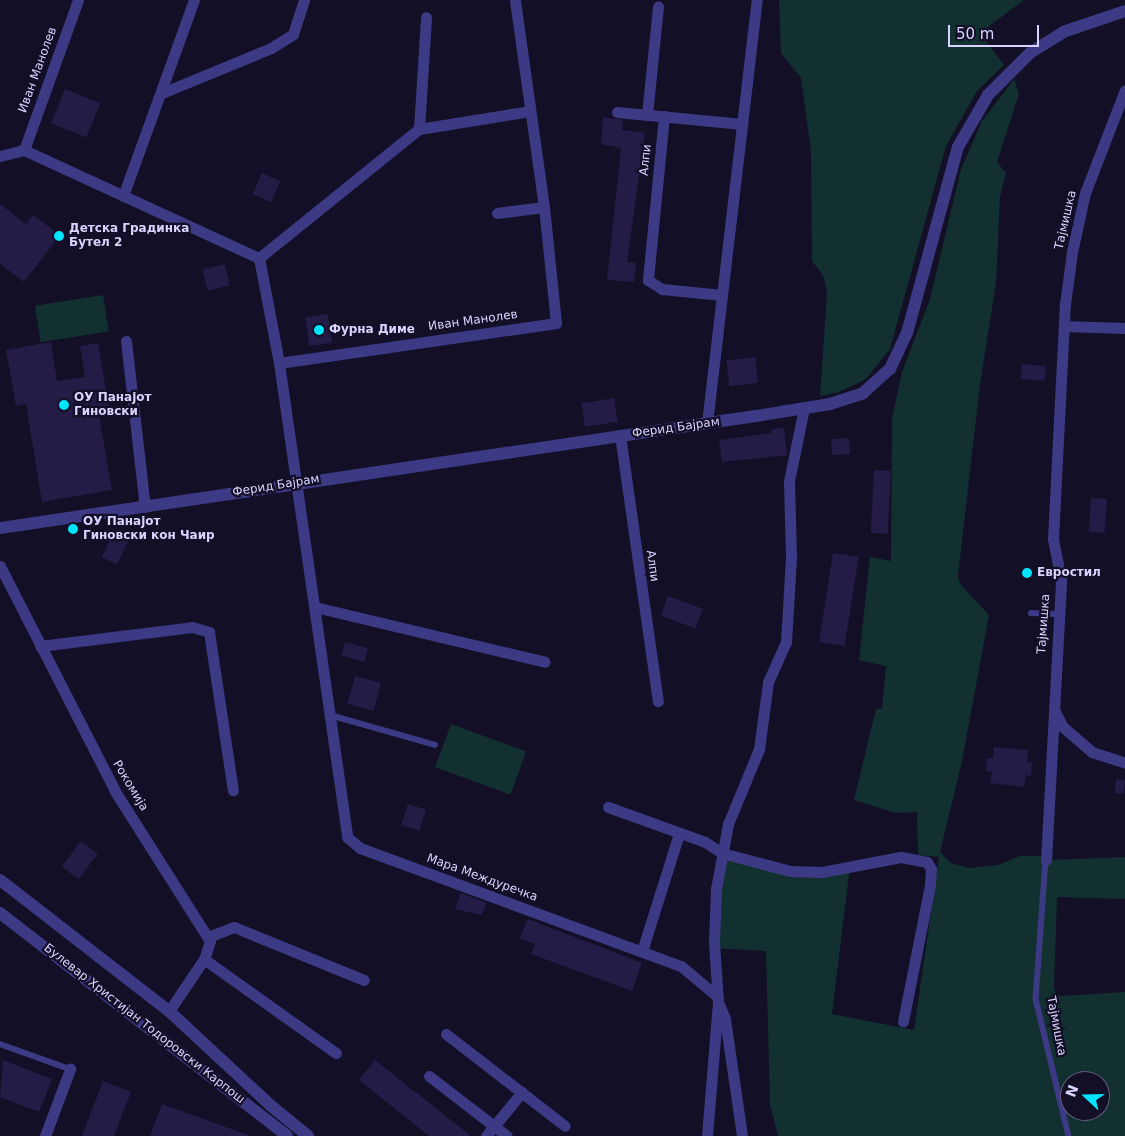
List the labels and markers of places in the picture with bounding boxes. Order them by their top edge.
place label: Детска Градинка Бутел 2 [69,222,189,250]
marker: Детска Градинка Бутел 2 [53,230,65,242]
place label: Фурна Диме [329,323,415,337]
marker: Фурна Диме [313,324,325,336]
place label: ОУ Панајот Гиновски [74,391,151,419]
marker: ОУ Панајот Гиновски [58,399,70,411]
place label: ОУ Панајот Гиновски кон Чаир [83,515,215,543]
marker: ОУ Панајот Гиновски кон Чаир [67,523,79,535]
place label: Евростил [1037,566,1101,580]
marker: Евростил [1021,567,1033,579]

